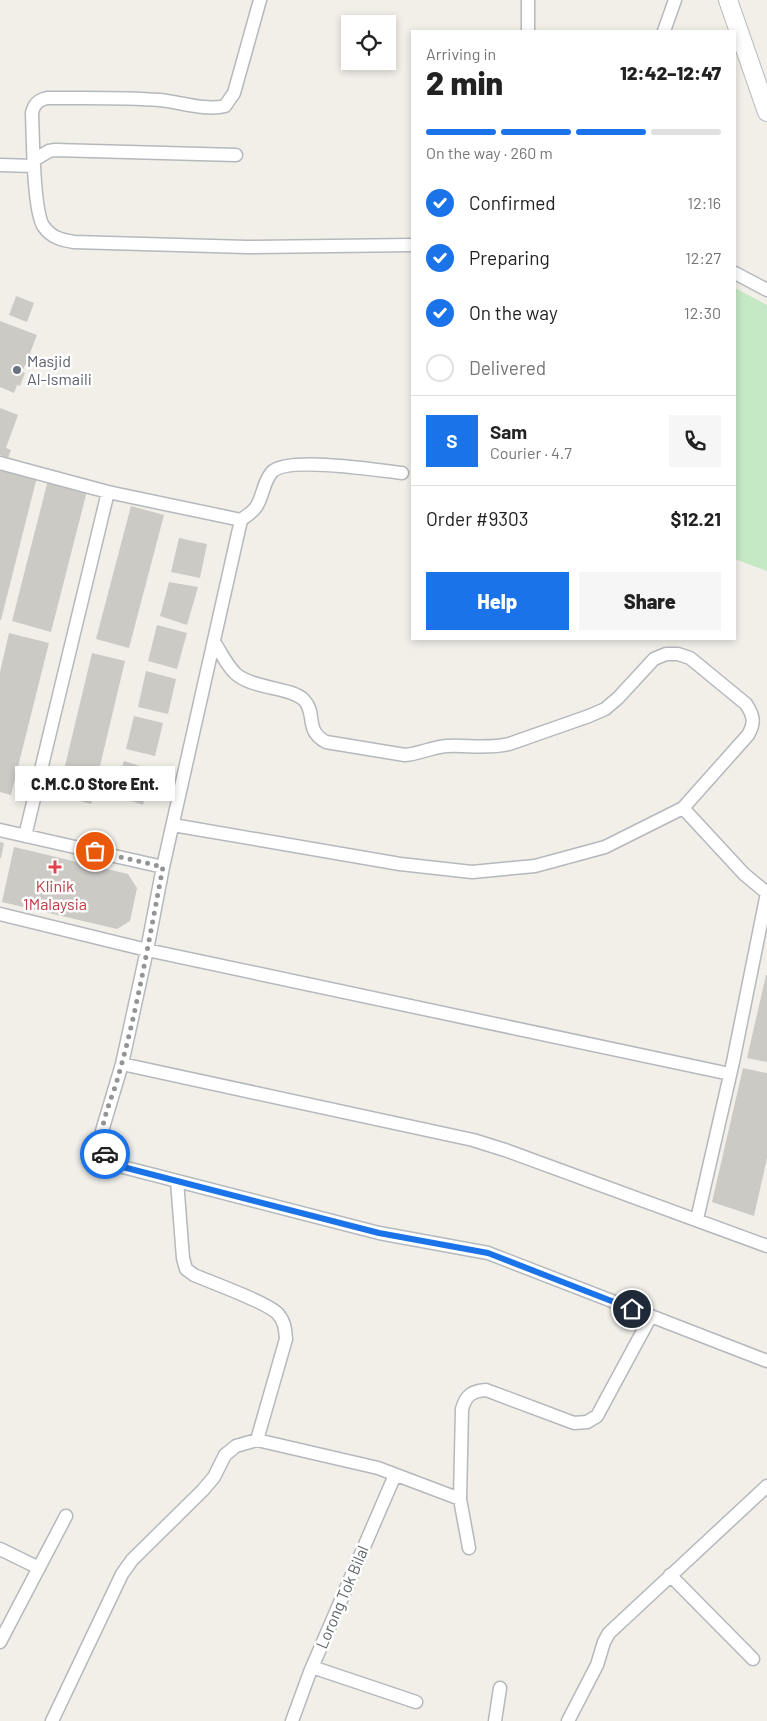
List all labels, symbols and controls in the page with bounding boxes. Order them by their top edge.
map controls [341,15,396,70]
button: locate [341,15,396,70]
text: Arriving in [426,44,496,63]
text: 12:42–12:47 [620,61,721,84]
text: 2 min [426,63,503,101]
text: On the way · 260 m [426,143,553,162]
icon: check [426,189,454,217]
text: Confirmed [469,191,556,214]
text: 12:16 [688,193,721,212]
icon: check [426,244,454,272]
text: Preparing [469,246,550,269]
text: 12:27 [685,248,721,267]
icon: check [426,299,454,327]
text: On the way [469,301,558,324]
text: 12:30 [684,303,721,322]
place label: Masjid Al-Ismaili [27,351,92,388]
text: Delivered [469,356,546,379]
marker: Masjid Al-Ismaili [11,364,23,376]
button: phone [669,415,721,467]
text: Sam [490,420,527,443]
text: S [446,429,458,452]
text: Courier · 4.7 [490,443,572,462]
text: Order #9303 [426,507,529,530]
text: $12.21 [670,507,721,530]
button: Help [426,572,569,630]
button: Share [579,572,721,630]
callout: C.M.C.O Store Ent. [15,766,175,801]
text: C.M.C.O Store Ent. [31,774,159,793]
pin [74,830,116,872]
icon: bag [81,837,109,865]
marker: Klinik 1Malaysia [48,860,62,874]
place label: Klinik 1Malaysia [23,876,87,913]
courier [80,1129,130,1179]
icon: car [91,1140,119,1168]
pin [611,1288,653,1330]
icon: home [618,1295,646,1323]
street label: Lorong Tok Bilal [311,1542,372,1651]

